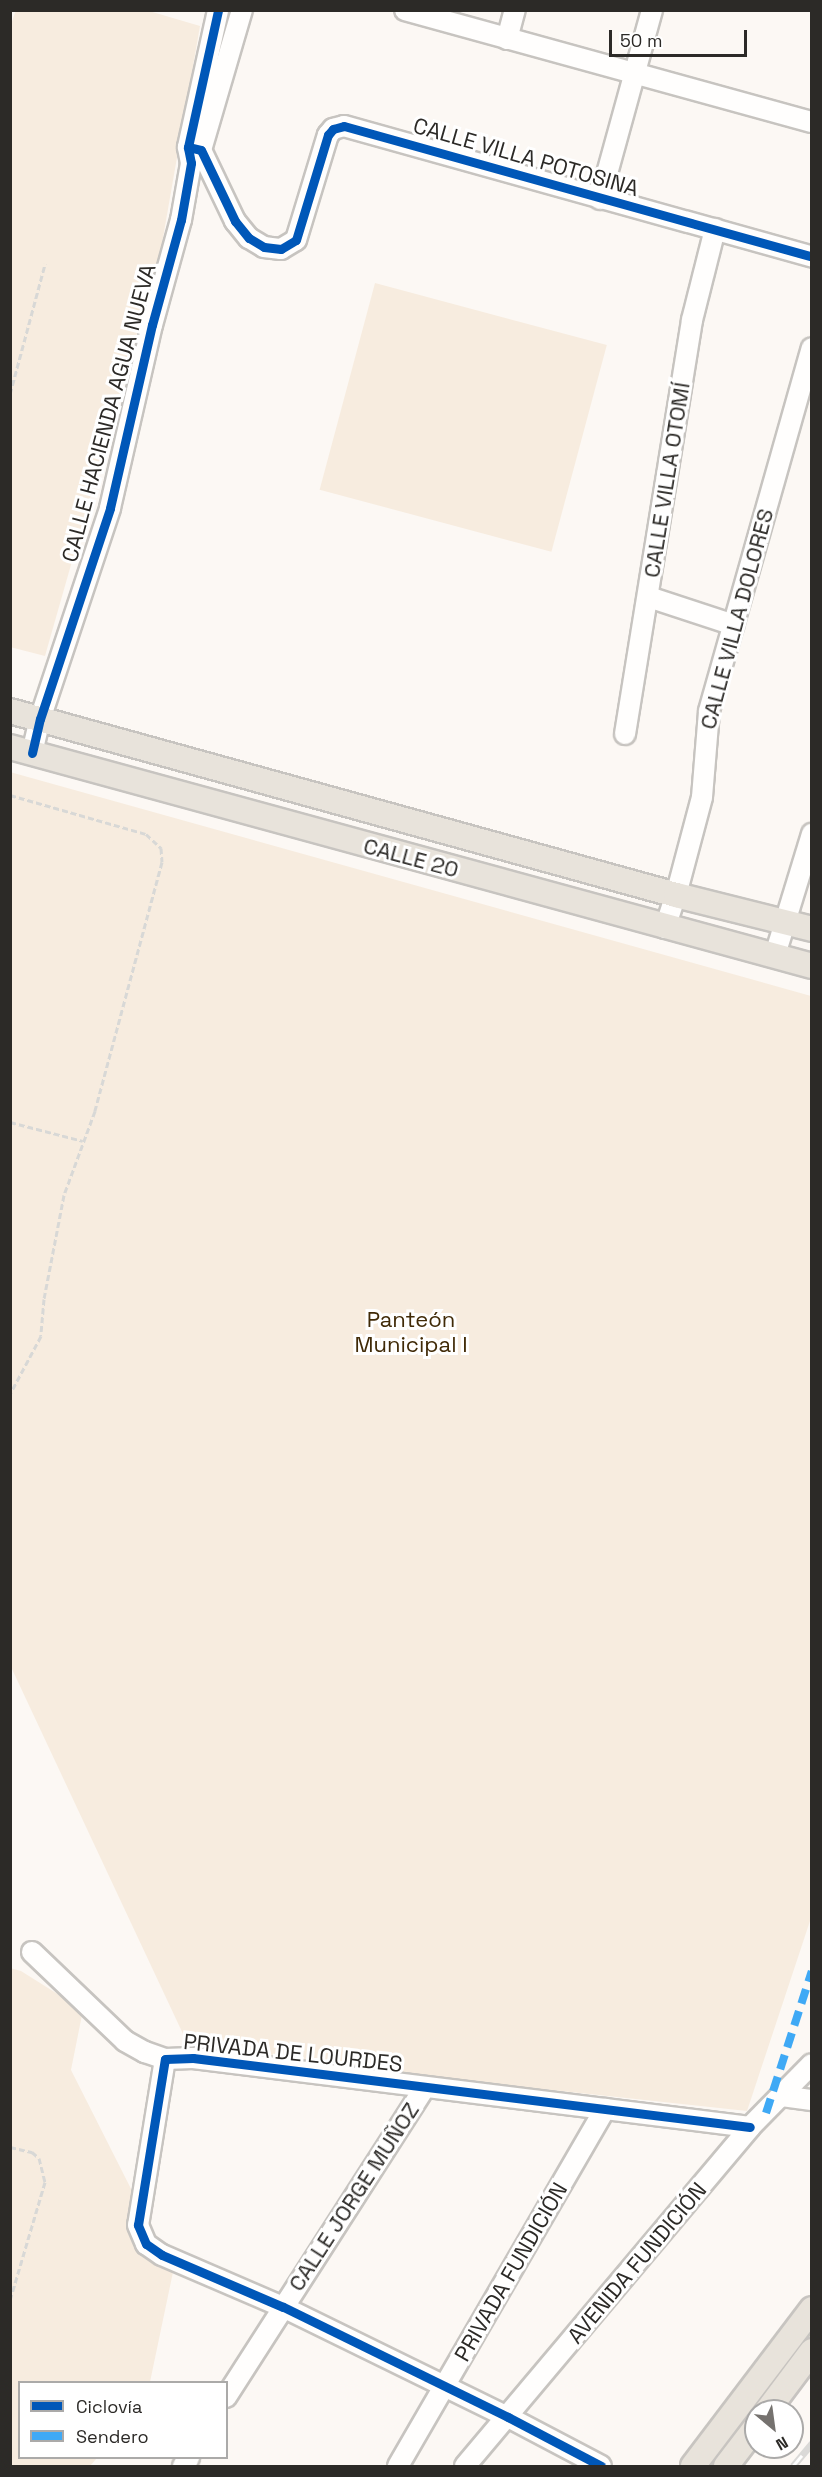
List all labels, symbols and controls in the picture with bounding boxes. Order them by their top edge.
scale bar [612,18,750,56]
text: 50 m [620,29,662,52]
street label: CALLE VILLA POTOSINA [410,112,642,202]
street label: CALLE HACIENDA AGUA NUEVA [56,261,162,565]
street label: CALLE VILLA OTOMÍ [638,380,696,580]
street label: CALLE VILLA DOLORES [695,506,779,732]
street label: CALLE 20 [361,833,461,883]
park label: Panteón Municipal I [354,1306,468,1358]
street label: PRIVADA DE LOURDES [182,2028,404,2078]
street label: CALLE JORGE MUÑOZ [283,2098,425,2296]
street label: AVENIDA FUNDICIÓN [562,2177,712,2349]
street label: PRIVADA FUNDICIÓN [449,2178,573,2366]
legend [18,2381,228,2459]
text: Ciclovía [76,2395,142,2418]
north arrow [744,2399,804,2459]
text: Sendero [76,2425,149,2448]
text: N [772,2432,792,2455]

